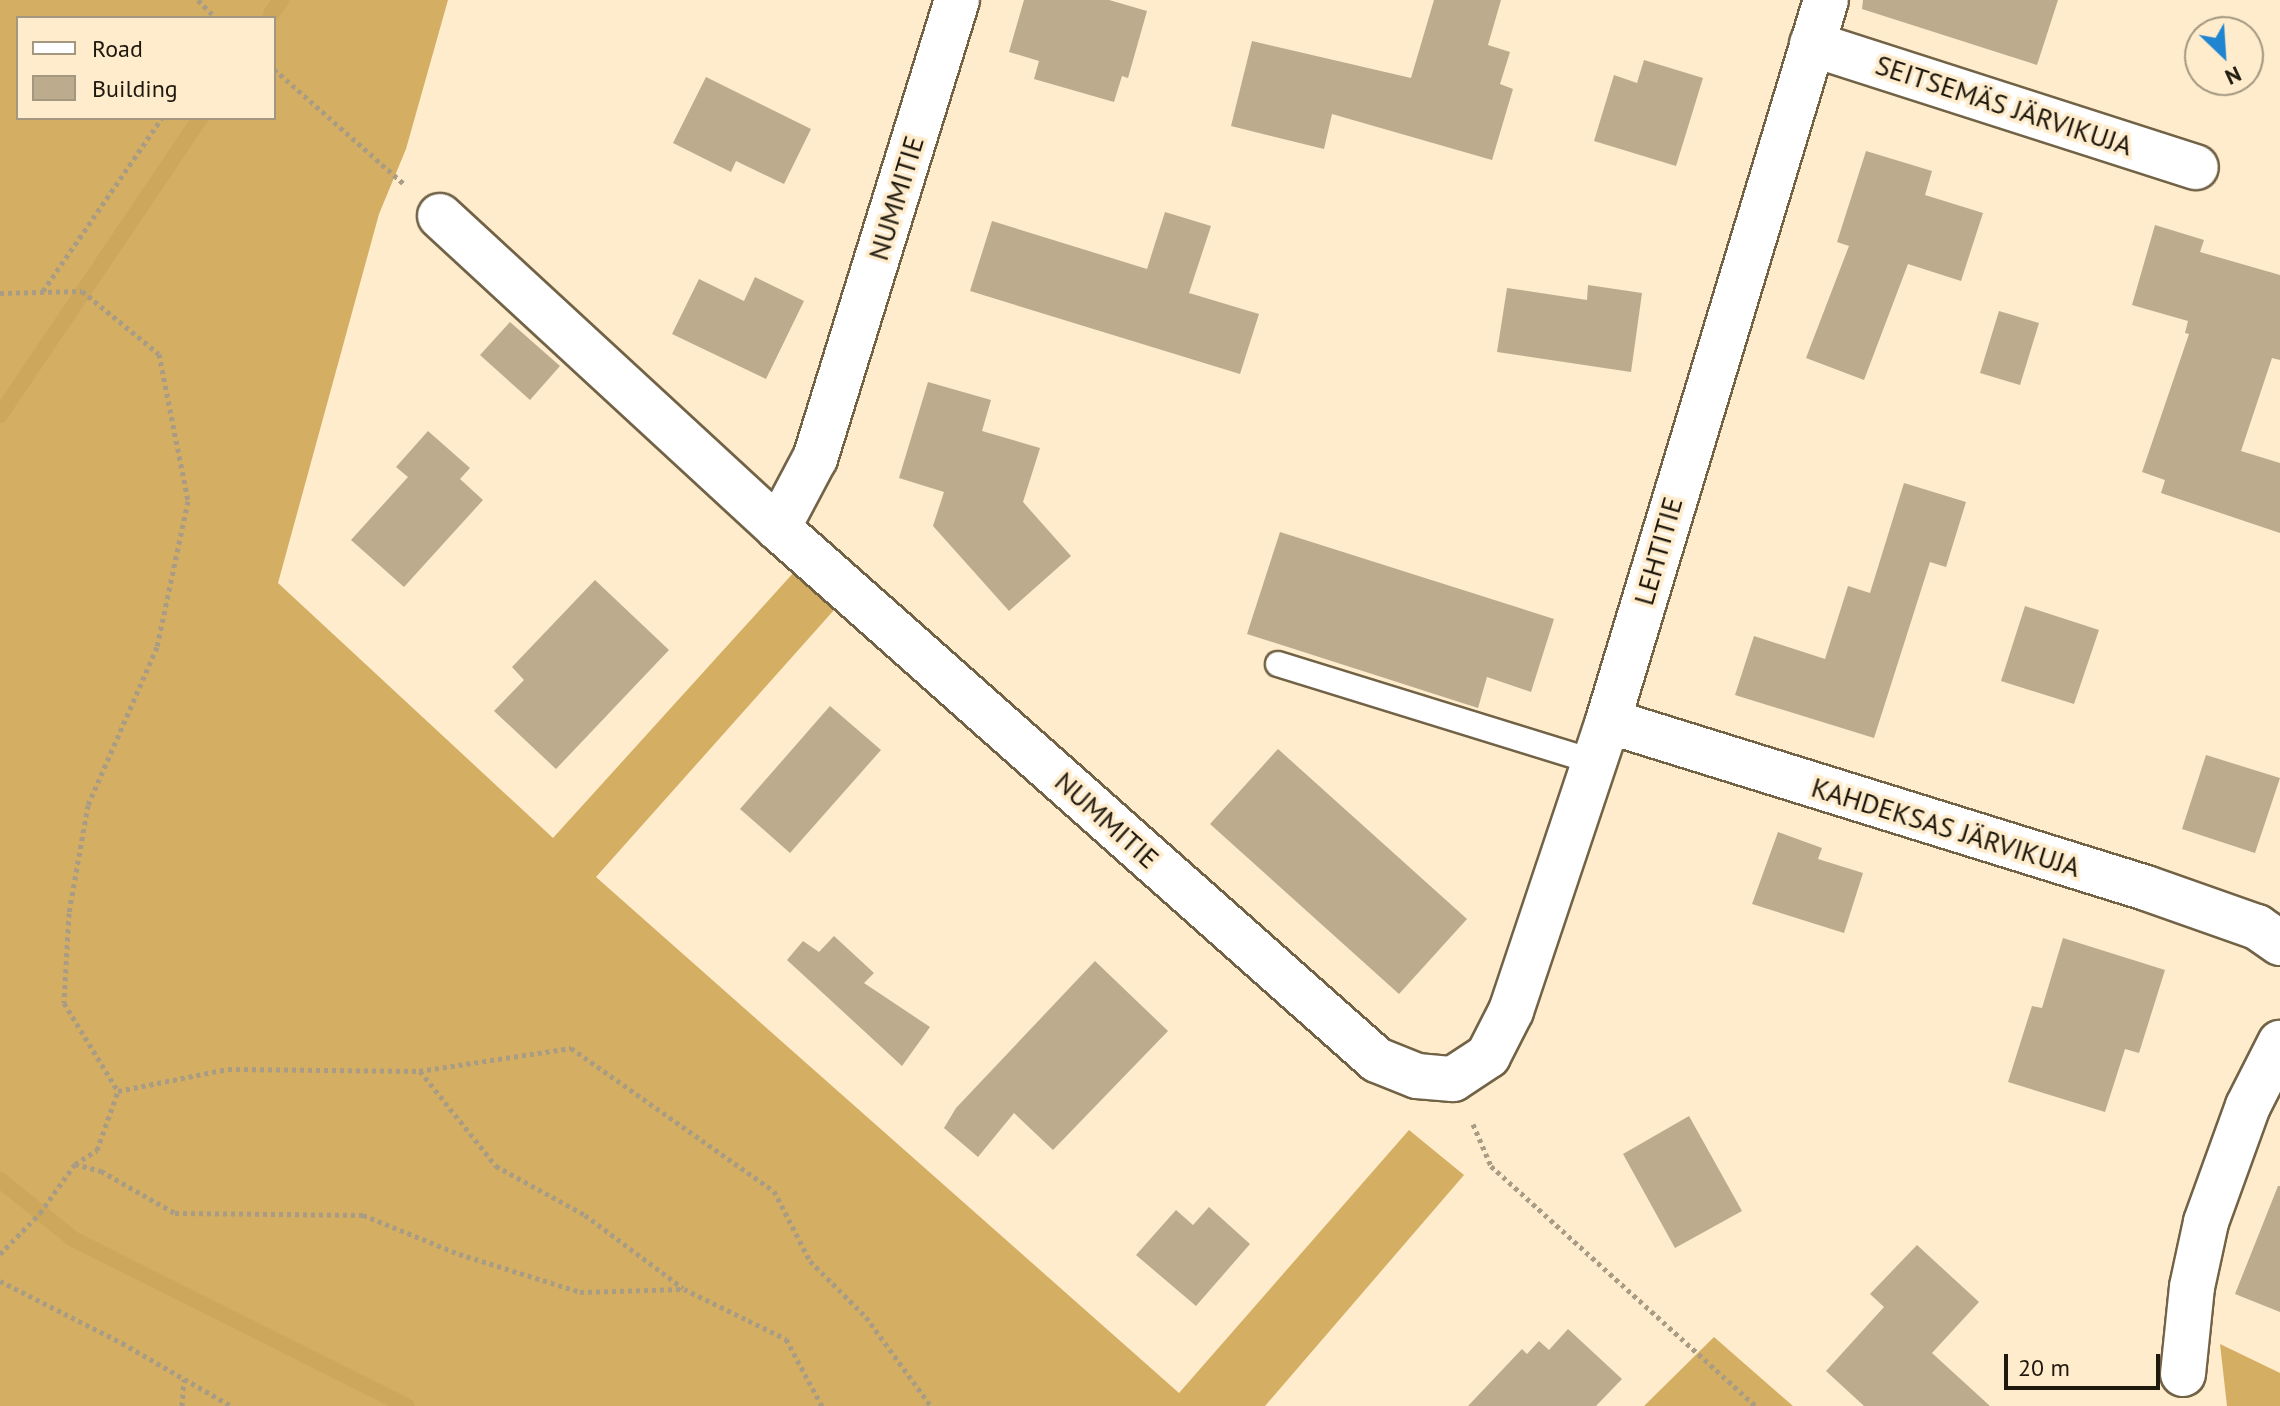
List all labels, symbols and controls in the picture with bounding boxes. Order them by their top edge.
legend [16,16,276,120]
north arrow [2184,16,2264,96]
text: Road [92,33,143,64]
street label: SEITSEMÄS JÄRVIKUJA [1871,48,2137,162]
text: N [2221,60,2246,92]
text: Building [92,73,178,104]
street label: NUMMITIE [861,132,931,264]
street label: LEHTITIE [1627,493,1689,609]
street label: NUMMITIE [1048,765,1166,875]
street label: KAHDEKSAS JÄRVIKUJA [1808,770,2084,884]
scale bar [2008,1338,2164,1388]
text: 20 m [2018,1352,2070,1383]

